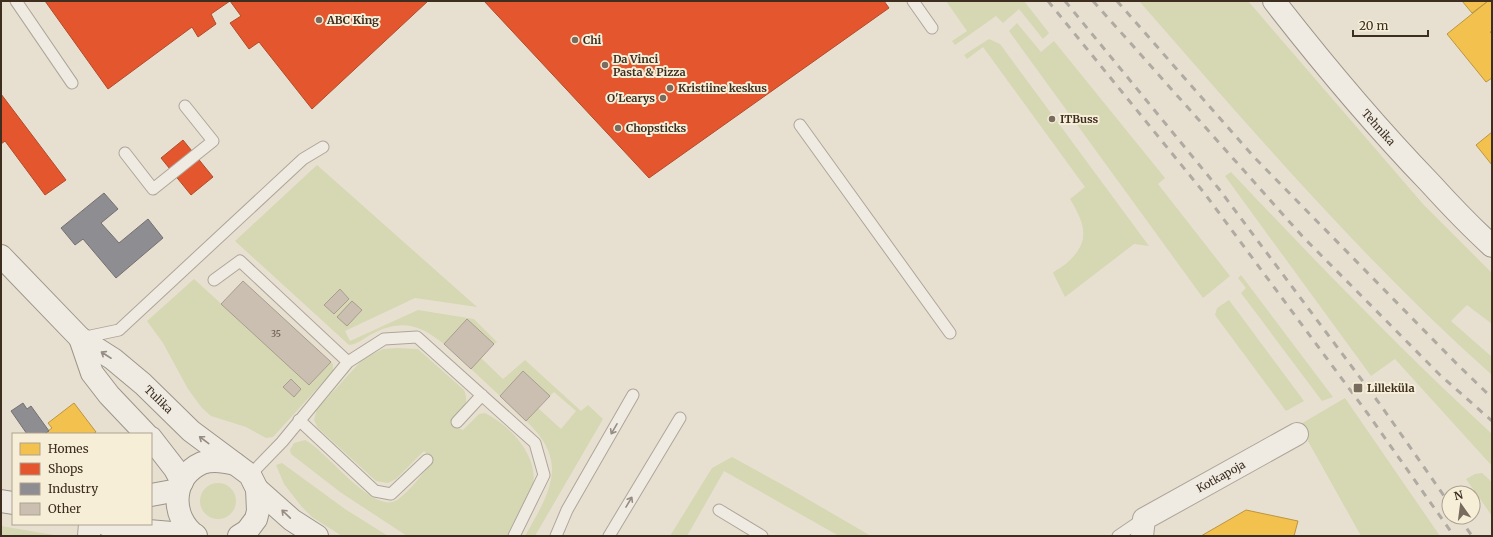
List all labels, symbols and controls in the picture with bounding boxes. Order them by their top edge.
scale bar [1353,12,1428,38]
place label: ABC King [326,13,379,27]
marker: ABC King [314,15,324,25]
text: 20 m [1359,18,1388,33]
place label: Chi [583,33,602,47]
marker: Chi [570,35,580,45]
place label: Da Vinci Pasta & Pizza [613,52,686,79]
marker: Da Vinci Pasta & Pizza [600,60,610,70]
place label: Kristiine keskus [678,81,767,95]
marker: Kristiine keskus [665,83,675,93]
place label: O'Learys [607,91,655,105]
marker: O'Learys [658,93,668,103]
street label: Tehnika [1359,106,1398,148]
place label: ITBuss [1060,112,1099,126]
marker: ITBuss [1047,114,1057,124]
place label: Chopsticks [626,121,687,135]
marker: Chopsticks [613,123,623,133]
house number: 35 [271,328,281,339]
one-way arrow [101,351,112,359]
place label: Lilleküla [1367,381,1415,395]
street label: Tulika [142,382,176,416]
marker: Lilleküla [1352,382,1364,394]
one-way arrow [609,423,617,435]
legend [12,433,152,525]
one-way arrow [199,436,210,444]
text: Homes [48,441,89,456]
street label: Kotkapoja [1194,457,1248,495]
text: Shops [48,461,83,476]
text: Industry [48,481,98,496]
north arrow [1441,485,1481,525]
text: N [1453,487,1465,503]
one-way arrow [626,496,634,508]
text: Other [48,501,82,516]
one-way arrow [281,509,291,519]

